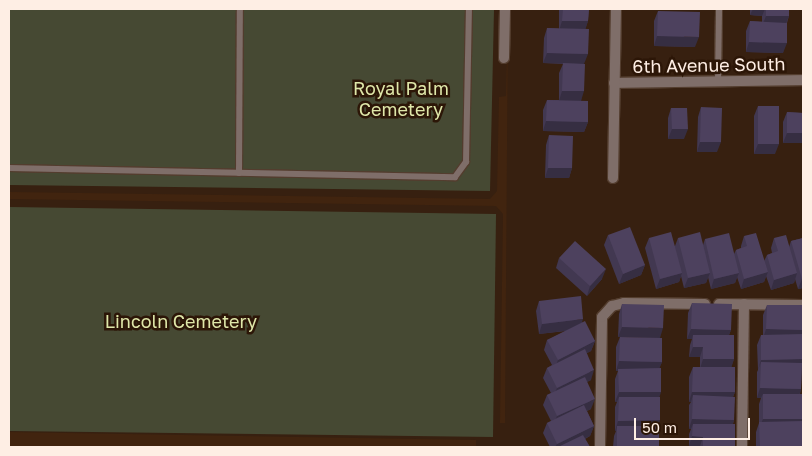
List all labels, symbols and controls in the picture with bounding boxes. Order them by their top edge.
street label: 6th Avenue South [632,53,786,77]
park label: Royal Palm Cemetery [353,78,449,120]
park label: Lincoln Cemetery [105,310,257,332]
scale bar [637,408,753,440]
text: 50 m [642,418,677,436]

